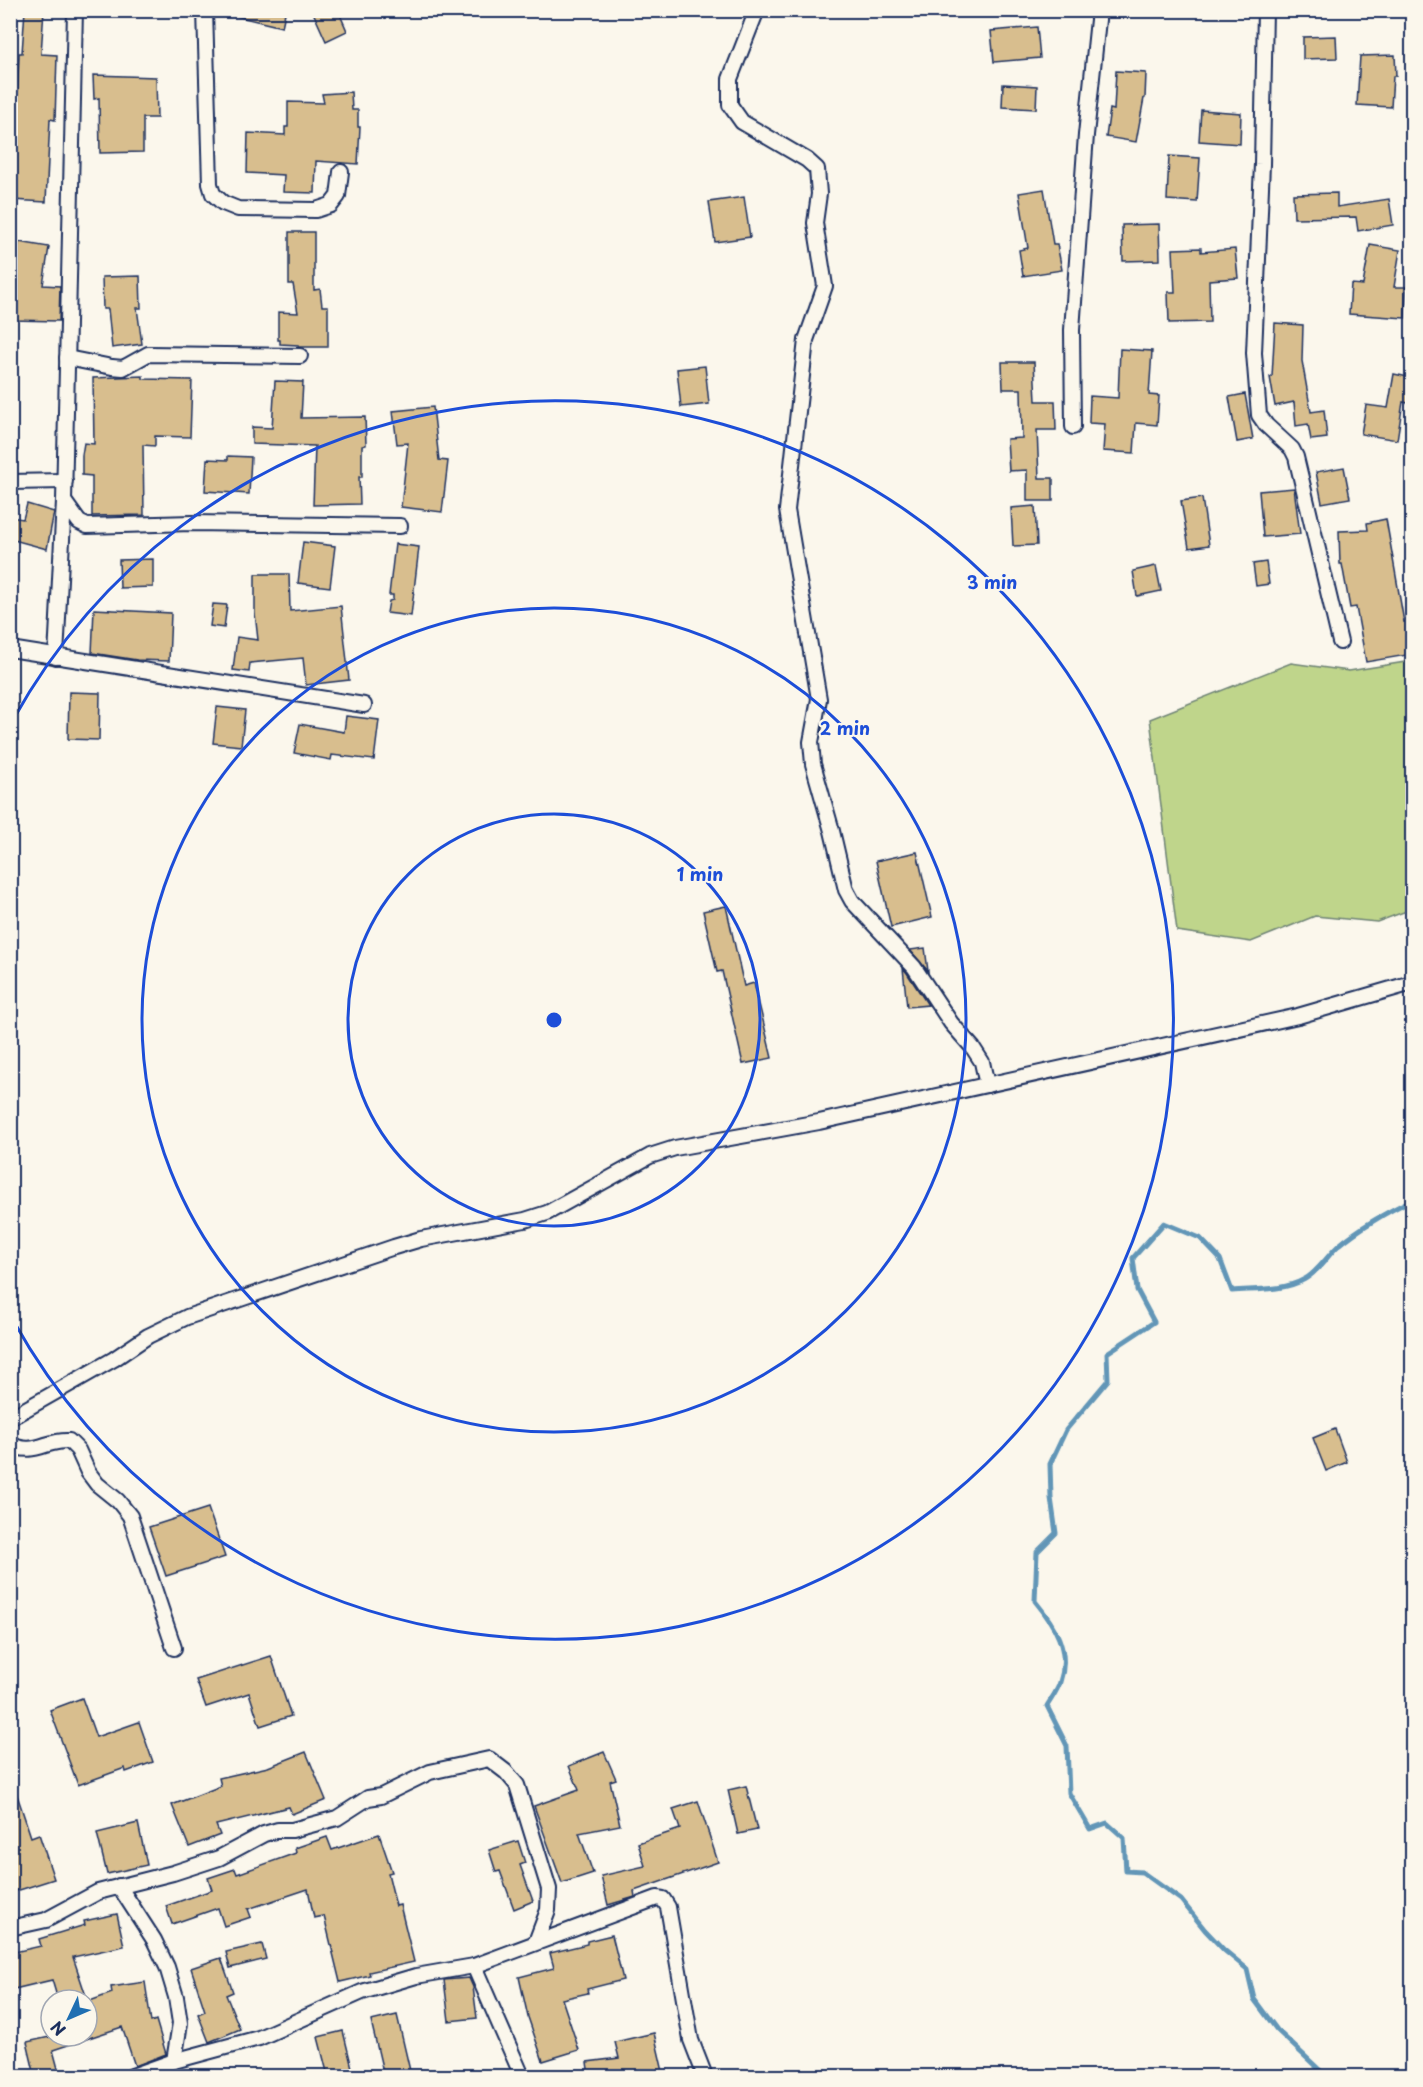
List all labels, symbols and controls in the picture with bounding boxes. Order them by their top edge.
text: 3 min [967,568,1017,595]
text: 2 min [820,714,870,741]
text: 1 min [677,860,723,887]
centre of rings [544,1010,564,1030]
north arrow [39,1988,99,2048]
text: N [44,2016,71,2042]

